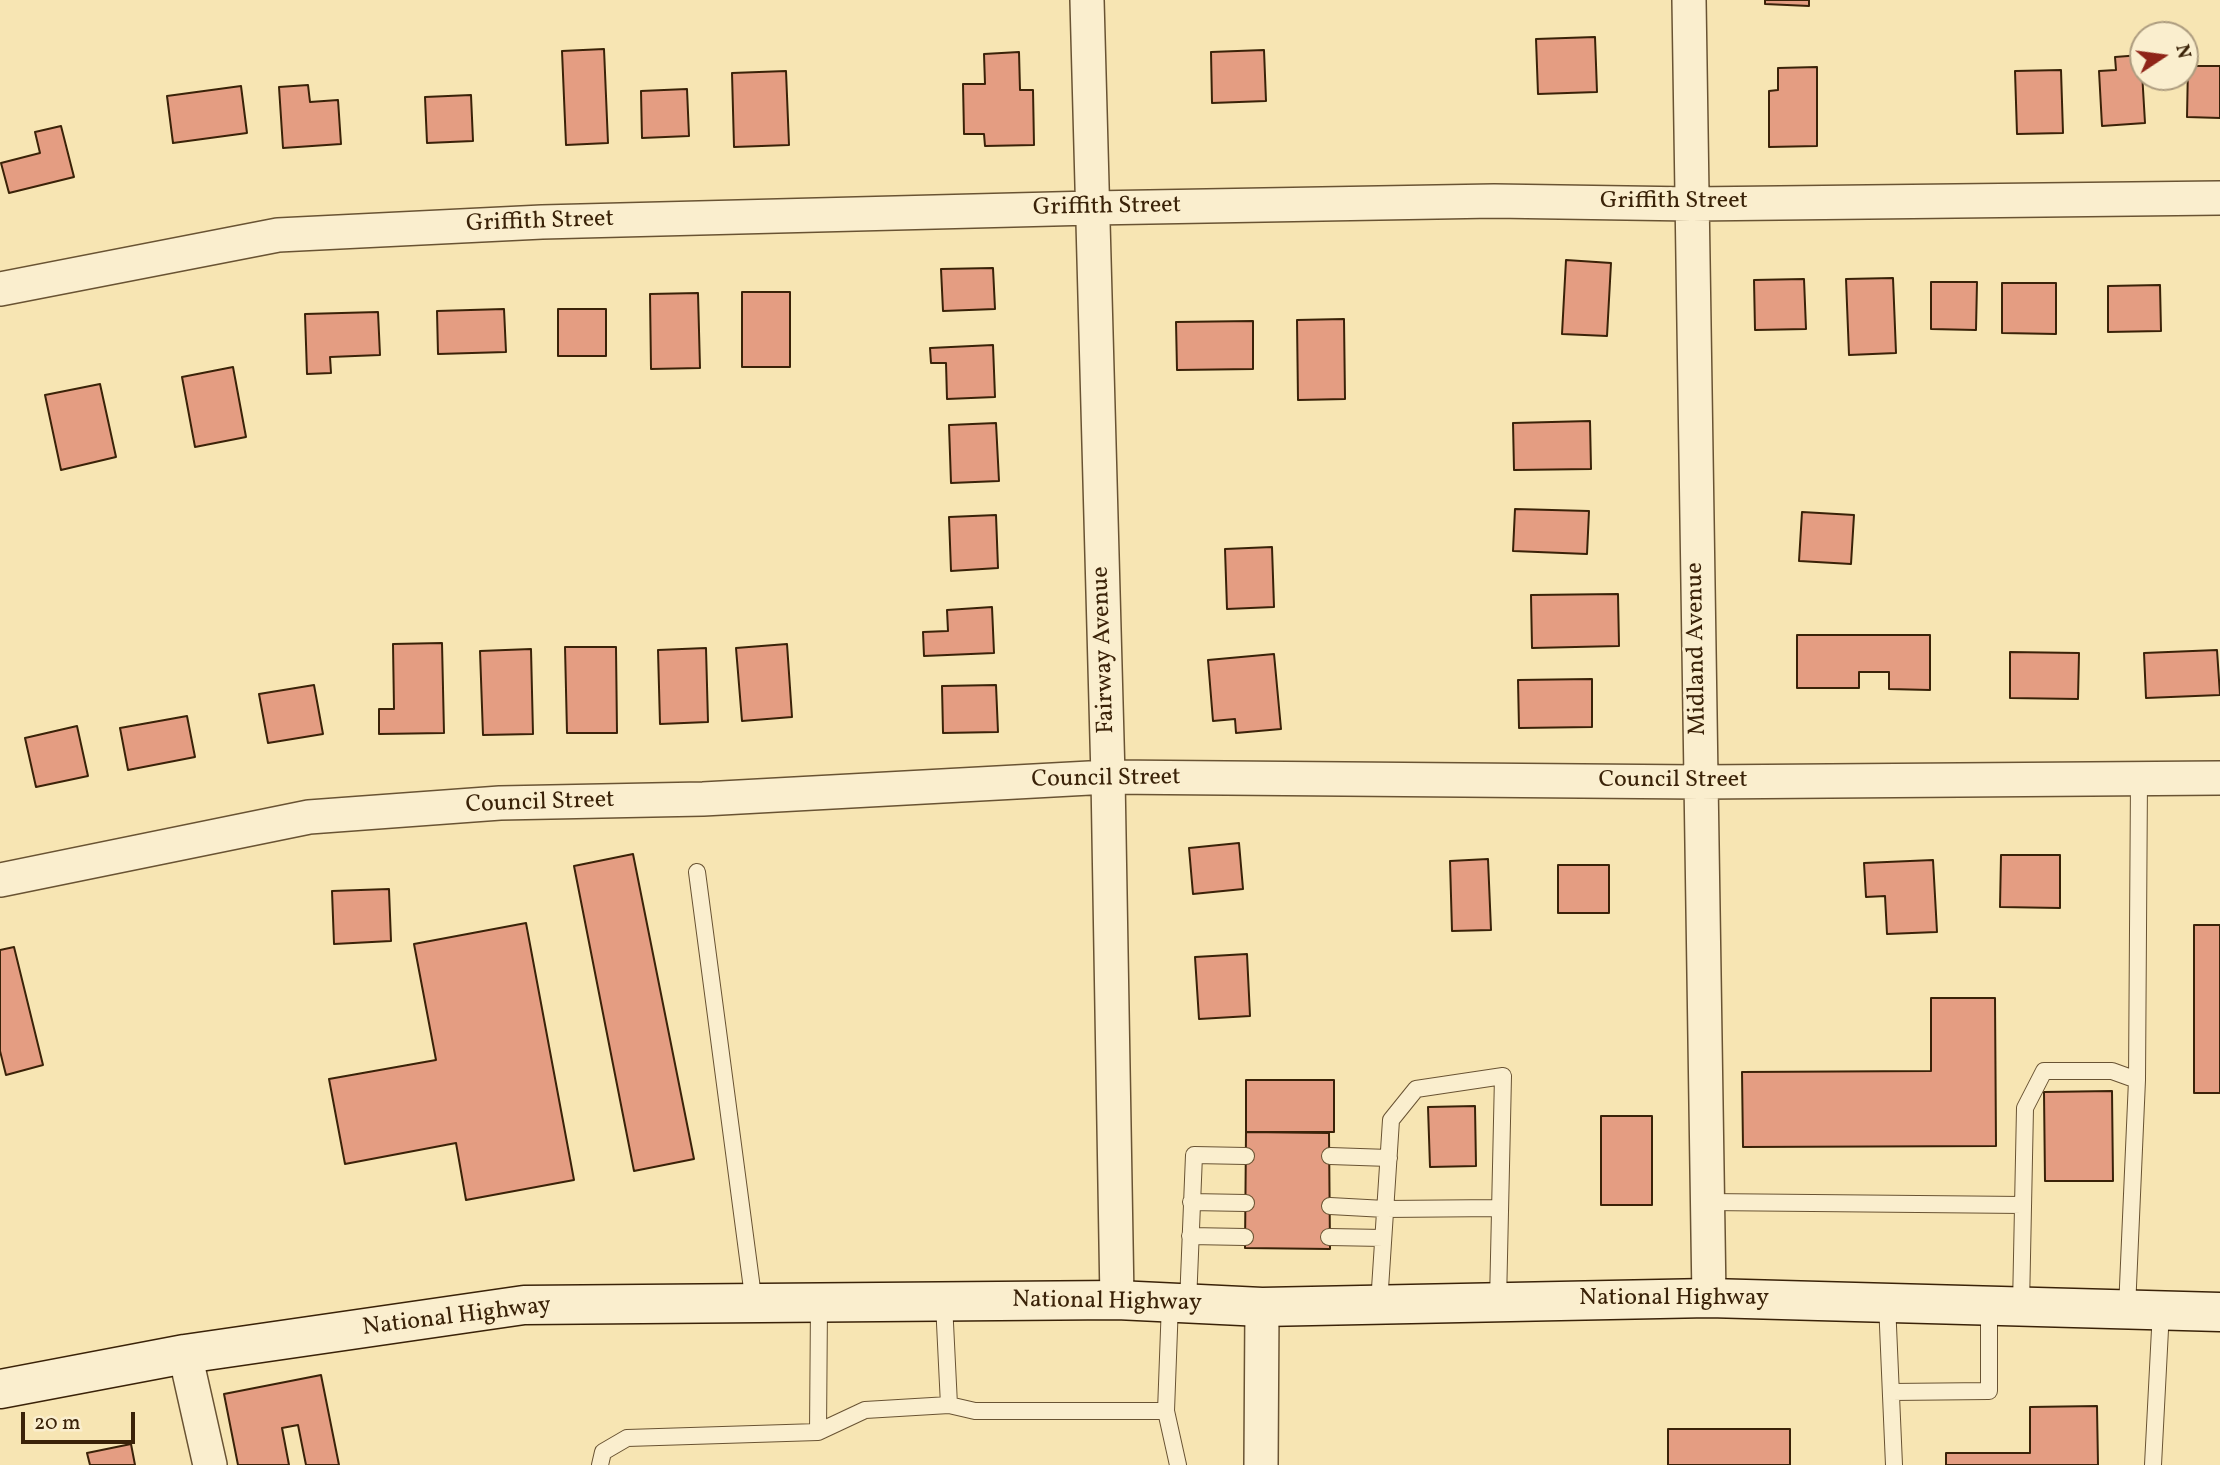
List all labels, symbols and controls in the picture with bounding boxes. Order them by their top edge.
north arrow [2129,21,2199,91]
text: N [2168,42,2197,61]
street label: Griffith Street [1600,189,1748,217]
street label: Griffith Street [1033,192,1181,224]
street label: Griffith Street [466,206,614,240]
street label: Midland Avenue [1682,562,1714,736]
street label: Fairway Avenue [1088,566,1122,734]
street label: Council Street [1031,764,1181,796]
street label: Council Street [1598,768,1748,796]
street label: Council Street [465,787,615,821]
street label: National Highway [1579,1286,1769,1314]
street label: National Highway [1012,1287,1202,1319]
street label: National Highway [361,1292,553,1344]
scale bar [24,1398,138,1442]
text: 20 m [34,1409,80,1438]

